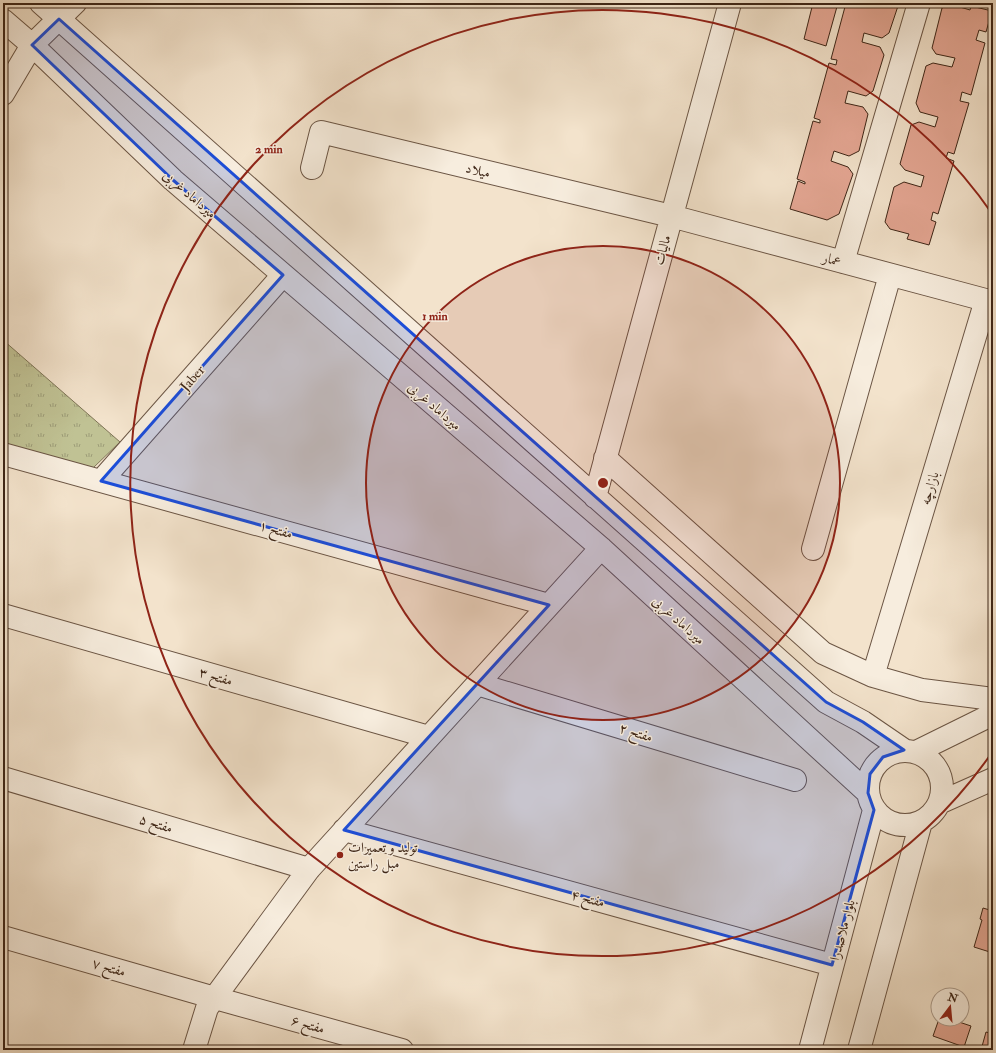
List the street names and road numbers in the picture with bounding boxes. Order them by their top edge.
street label: میلاد [464,159,492,182]
street label: میرداماد غربی [159,167,220,223]
street label: مالیات [650,233,675,267]
street label: عمار [819,248,843,270]
street label: Jaber [176,361,209,396]
street label: میرداماد غربی [404,379,465,435]
street label: بازارچه [916,469,944,507]
street label: مفتح ۱ [256,517,295,546]
street label: میرداماد غربی [648,592,709,649]
street label: مفتح ۳ [196,664,235,693]
street label: مفتح ۲ [616,719,655,749]
street label: مفتح ۵ [136,810,175,840]
street label: مفتح ۴ [568,886,607,915]
street label: بلوار ملاصدرا [826,897,859,962]
street label: مفتح ۷ [89,955,128,984]
street label: مفتح ۶ [288,1012,327,1041]

